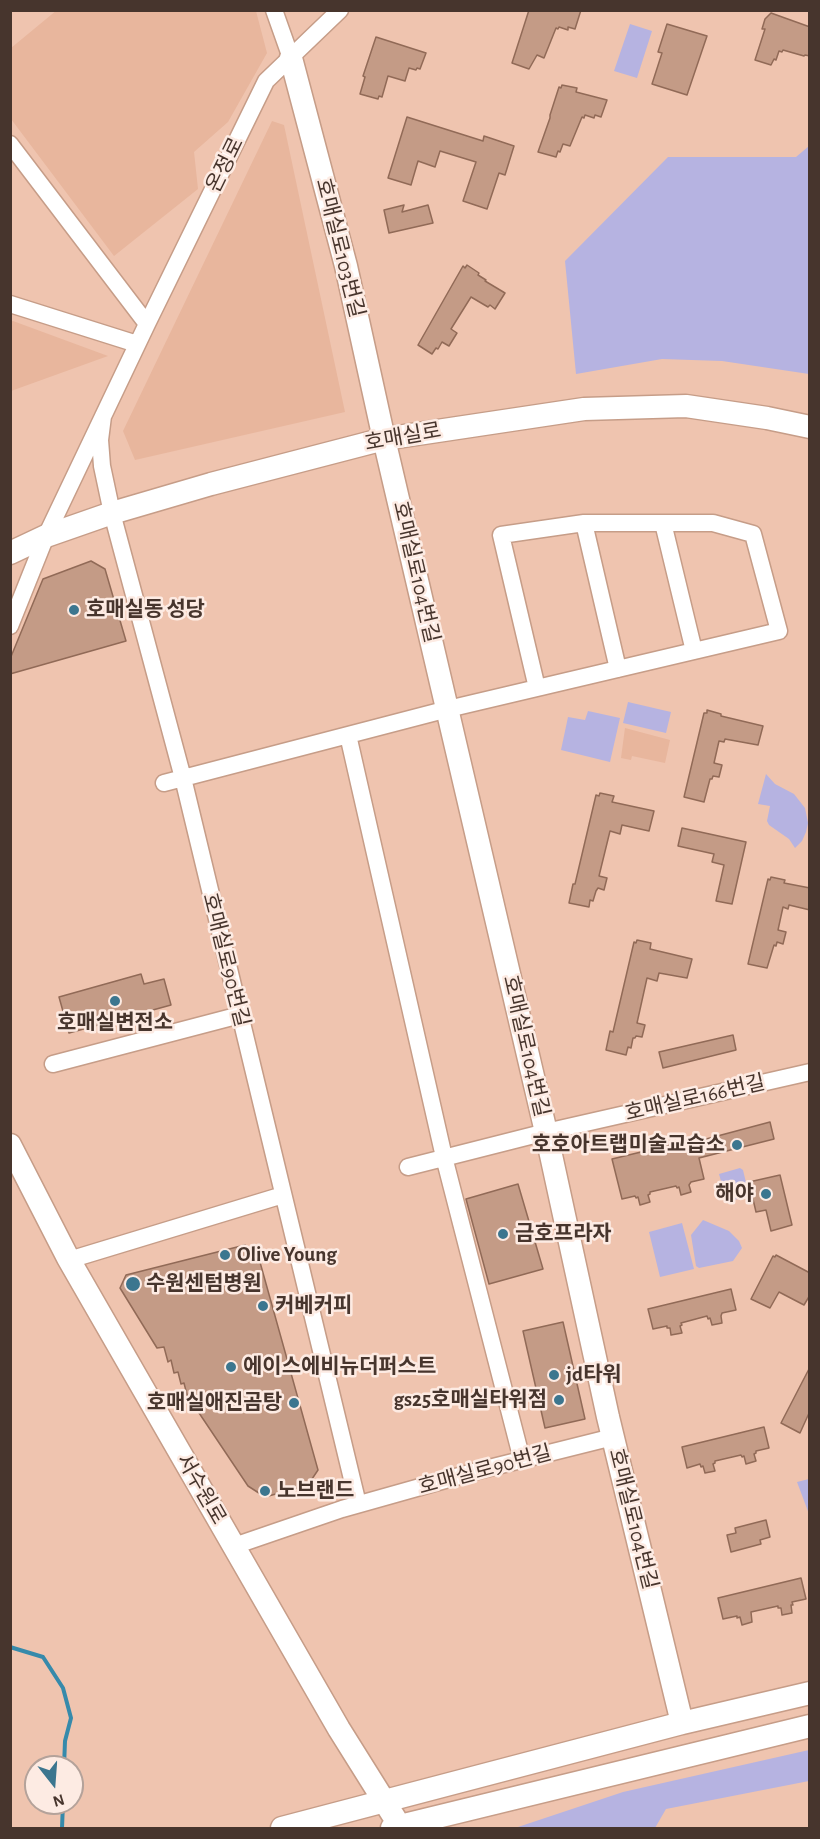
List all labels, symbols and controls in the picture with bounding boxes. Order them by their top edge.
street label: 온정로 [201,133,249,197]
street label: 호매실로103번길 [310,176,370,320]
street label: 호매실로 [363,418,443,456]
street label: 호매실로104번길 [387,499,445,645]
place label: 호매실동 성당 [86,597,205,623]
marker: 호매실동 성당 [67,603,81,617]
street label: 호매실로90번길 [197,891,255,1029]
street label: 호매실로104번길 [497,973,555,1119]
marker: 호매실변전소 [108,994,122,1008]
place label: 호매실변전소 [57,1010,173,1036]
street label: 호매실로166번길 [623,1070,767,1126]
place label: 호호아트랩미술교습소 [532,1132,725,1158]
marker: 호호아트랩미술교습소 [730,1138,744,1152]
place label: 해야 [715,1181,754,1207]
marker: 해야 [759,1187,773,1201]
place label: 금호프라자 [515,1221,612,1247]
marker: 금호프라자 [496,1227,510,1241]
place label: Olive Young [237,1242,337,1268]
marker: Olive Young [218,1248,232,1262]
place label: 수원센텀병원 [146,1271,262,1297]
marker: 수원센텀병원 [124,1275,142,1293]
place label: 커베커피 [275,1293,352,1319]
marker: 커베커피 [256,1299,270,1313]
place label: 에이스에비뉴더퍼스트 [243,1354,436,1380]
marker: 에이스에비뉴더퍼스트 [224,1360,238,1374]
place label: jd타워 [566,1362,622,1388]
marker: jd타워 [547,1368,561,1382]
place label: gs25호매실타워점 [394,1387,547,1413]
place label: 호매실애진곰탕 [147,1390,282,1416]
marker: gs25호매실타워점 [552,1393,566,1407]
marker: 호매실애진곰탕 [287,1396,301,1410]
street label: 호매실로90번길 [416,1440,554,1500]
street label: 호매실로104번길 [603,1446,663,1592]
street label: 서수원로 [171,1449,231,1529]
place label: 노브랜드 [277,1478,354,1504]
marker: 노브랜드 [258,1484,272,1498]
north arrow [24,1755,84,1815]
text: N [51,1791,66,1810]

